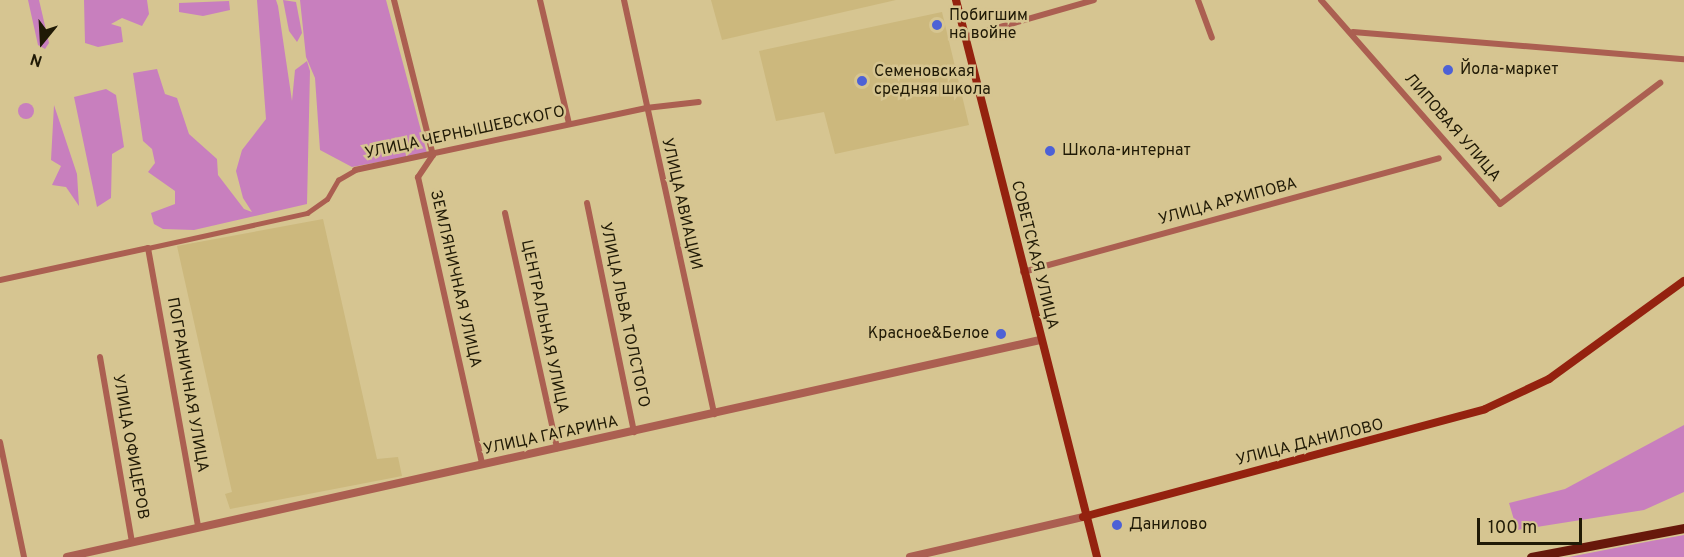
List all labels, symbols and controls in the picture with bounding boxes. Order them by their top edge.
place label: Побигшим на войне [949,6,1028,44]
north arrow [12,12,72,72]
marker: Побигшим на войне [930,18,944,32]
text: N [28,48,45,70]
place label: Йола-маркет [1460,60,1558,80]
place label: Семеновская средняя школа [874,62,991,100]
marker: Йола-маркет [1441,63,1455,77]
street label: ЛИПОВАЯ УЛИЦА [1400,70,1504,186]
marker: Семеновская средняя школа [855,74,869,88]
street label: УЛИЦА ЧЕРНЫШЕВСКОГО [363,102,567,164]
street label: УЛИЦА АВИАЦИИ [656,136,706,272]
place label: Школа-интернат [1062,141,1191,161]
marker: Школа-интернат [1043,144,1057,158]
street label: УЛИЦА АРХИПОВА [1156,174,1300,230]
street label: СОВЕТСКАЯ УЛИЦА [1006,179,1062,331]
street label: ЗЕМЛЯНИЧНАЯ УЛИЦА [425,188,485,370]
street label: УЛИЦА ЛЬВА ТОЛСТОГО [595,220,653,410]
street label: ЦЕНТРАЛЬНАЯ УЛИЦА [516,238,572,416]
street label: ПОГРАНИЧНАЯ УЛИЦА [162,296,212,474]
place label: Красное&Белое [868,324,989,344]
marker: Красное&Белое [994,327,1008,341]
street label: УЛИЦА ОФИЦЕРОВ [108,373,152,521]
street label: УЛИЦА ГАГАРИНА [481,412,621,460]
street label: УЛИЦА ДАНИЛОВО [1234,415,1386,471]
scale bar [1480,506,1585,544]
place label: Данилово [1129,515,1207,535]
text: 100 m [1488,517,1537,540]
marker: Данилово [1110,518,1124,532]

